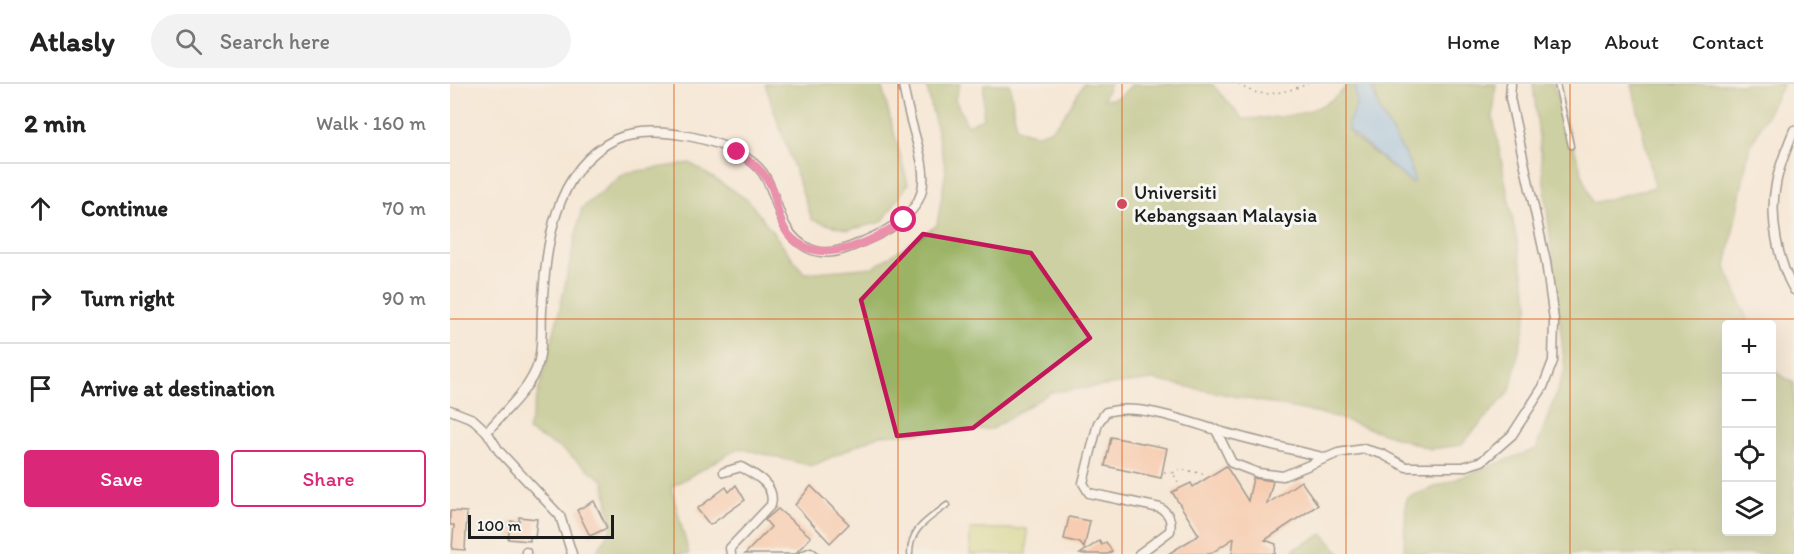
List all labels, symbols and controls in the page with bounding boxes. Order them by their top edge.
search box [151,14,571,68]
text: Atlasly [30,24,115,58]
icon: search [172,25,205,58]
text: Search here [220,28,330,55]
text: Home [1447,29,1500,54]
text: Map [1533,29,1572,54]
text: About [1605,29,1659,54]
text: Contact [1692,29,1764,54]
text: 2 min [24,107,86,139]
text: Walk · 160 m [316,111,426,135]
route end [723,138,749,164]
place label: Universiti Kebangsaan Malaysia [1134,180,1317,227]
icon: ahead [24,192,57,225]
text: Continue [81,195,168,222]
text: 70 m [382,196,426,220]
marker: Universiti Kebangsaan Malaysia [1115,197,1129,211]
route start [890,206,916,232]
icon: right [24,282,57,315]
text: Turn right [81,285,175,312]
text: 90 m [382,286,426,310]
map controls [1722,320,1776,536]
button: + [1722,320,1776,374]
icon: arrive [24,372,57,405]
button: − [1722,374,1776,428]
text: Arrive at destination [81,375,275,402]
button: locate [1722,428,1776,482]
button: Save [24,450,219,507]
button: Share [231,450,426,507]
button: layers [1722,482,1776,536]
scale bar [468,512,614,540]
text: 100 m [477,516,521,535]

